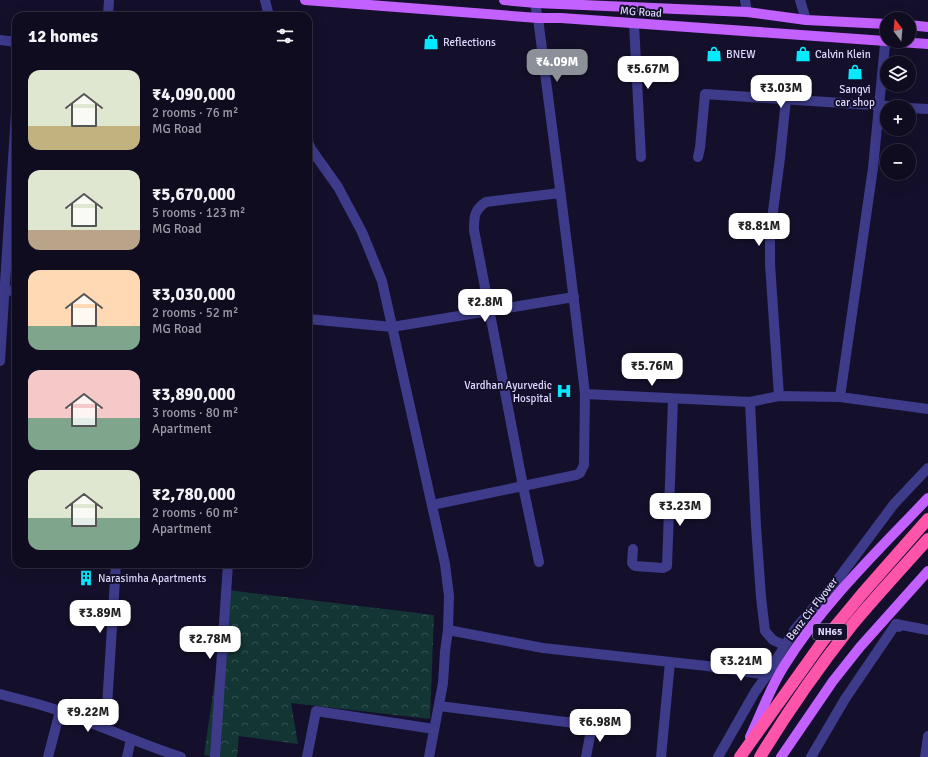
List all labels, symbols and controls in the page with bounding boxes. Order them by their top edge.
street label: MG Road [620,4,663,20]
north arrow [880,12,916,48]
map controls [880,12,916,180]
icon: filters [274,25,296,47]
text: 12 homes [28,26,98,47]
shop icon: Reflections [422,33,440,51]
place label: Reflections [443,36,496,49]
shop icon: BNEW [705,45,723,63]
shop icon: Calvin Klein [794,45,812,63]
place label: BNEW [726,48,756,61]
place label: Calvin Klein [815,48,871,61]
pin: ₹4.09M [524,49,590,83]
text: ₹4.09M [536,54,578,70]
pin: ₹5.67M [615,56,681,90]
button: layers [880,56,916,92]
text: ₹5.67M [627,61,669,77]
shop icon: Sangvi car shop [846,63,864,81]
pin: ₹3.03M [748,75,814,109]
text: ₹3.03M [760,80,802,96]
place label: Sangvi car shop [835,83,875,109]
text: ₹4,090,000 [152,84,235,105]
icon: home [60,86,108,134]
button: + [880,100,916,136]
text: 2 rooms · 76 m² [152,105,238,121]
text: MG Road [152,121,202,137]
button: − [880,144,916,180]
text: ₹5,670,000 [152,184,235,205]
icon: home [60,186,108,234]
text: 5 rooms · 123 m² [152,205,245,221]
pin: ₹8.81M [726,213,792,247]
text: ₹8.81M [738,218,780,234]
text: MG Road [152,221,202,237]
text: ₹3,030,000 [152,284,235,305]
icon: home [60,286,108,334]
pin: ₹2.8M [457,289,513,323]
text: ₹2.8M [467,294,503,310]
text: 2 rooms · 52 m² [152,305,238,321]
text: MG Road [152,321,202,337]
pin: ₹5.76M [619,353,685,387]
text: ₹5.76M [631,358,673,374]
place label: Vardhan Ayurvedic Hospital [464,379,552,405]
hospital icon: Vardhan Ayurvedic Hospital [555,382,573,400]
text: ₹3,890,000 [152,384,235,405]
icon: home [60,386,108,434]
text: 3 rooms · 80 m² [152,405,238,421]
text: Apartment [152,421,212,437]
text: ₹2,780,000 [152,484,235,505]
icon: home [60,486,108,534]
pin: ₹3.23M [647,493,713,527]
text: ₹3.23M [659,498,701,514]
text: 2 rooms · 60 m² [152,505,238,521]
text: Apartment [152,521,212,537]
building icon: Narasimha Apartments [77,569,95,587]
place label: Narasimha Apartments [98,572,207,585]
street label: Benz Cir Flyover [784,575,840,643]
pin: ₹3.89M [67,600,133,634]
text: ₹3.89M [79,605,121,621]
road number: NH65 [813,624,847,640]
pin: ₹2.78M [177,626,243,660]
text: ₹2.78M [189,631,231,647]
pin: ₹3.21M [708,648,774,682]
text: ₹3.21M [720,653,762,669]
pin: ₹9.22M [55,699,121,733]
text: ₹9.22M [67,704,109,720]
pin: ₹6.98M [567,709,633,743]
text: ₹6.98M [579,714,621,730]

